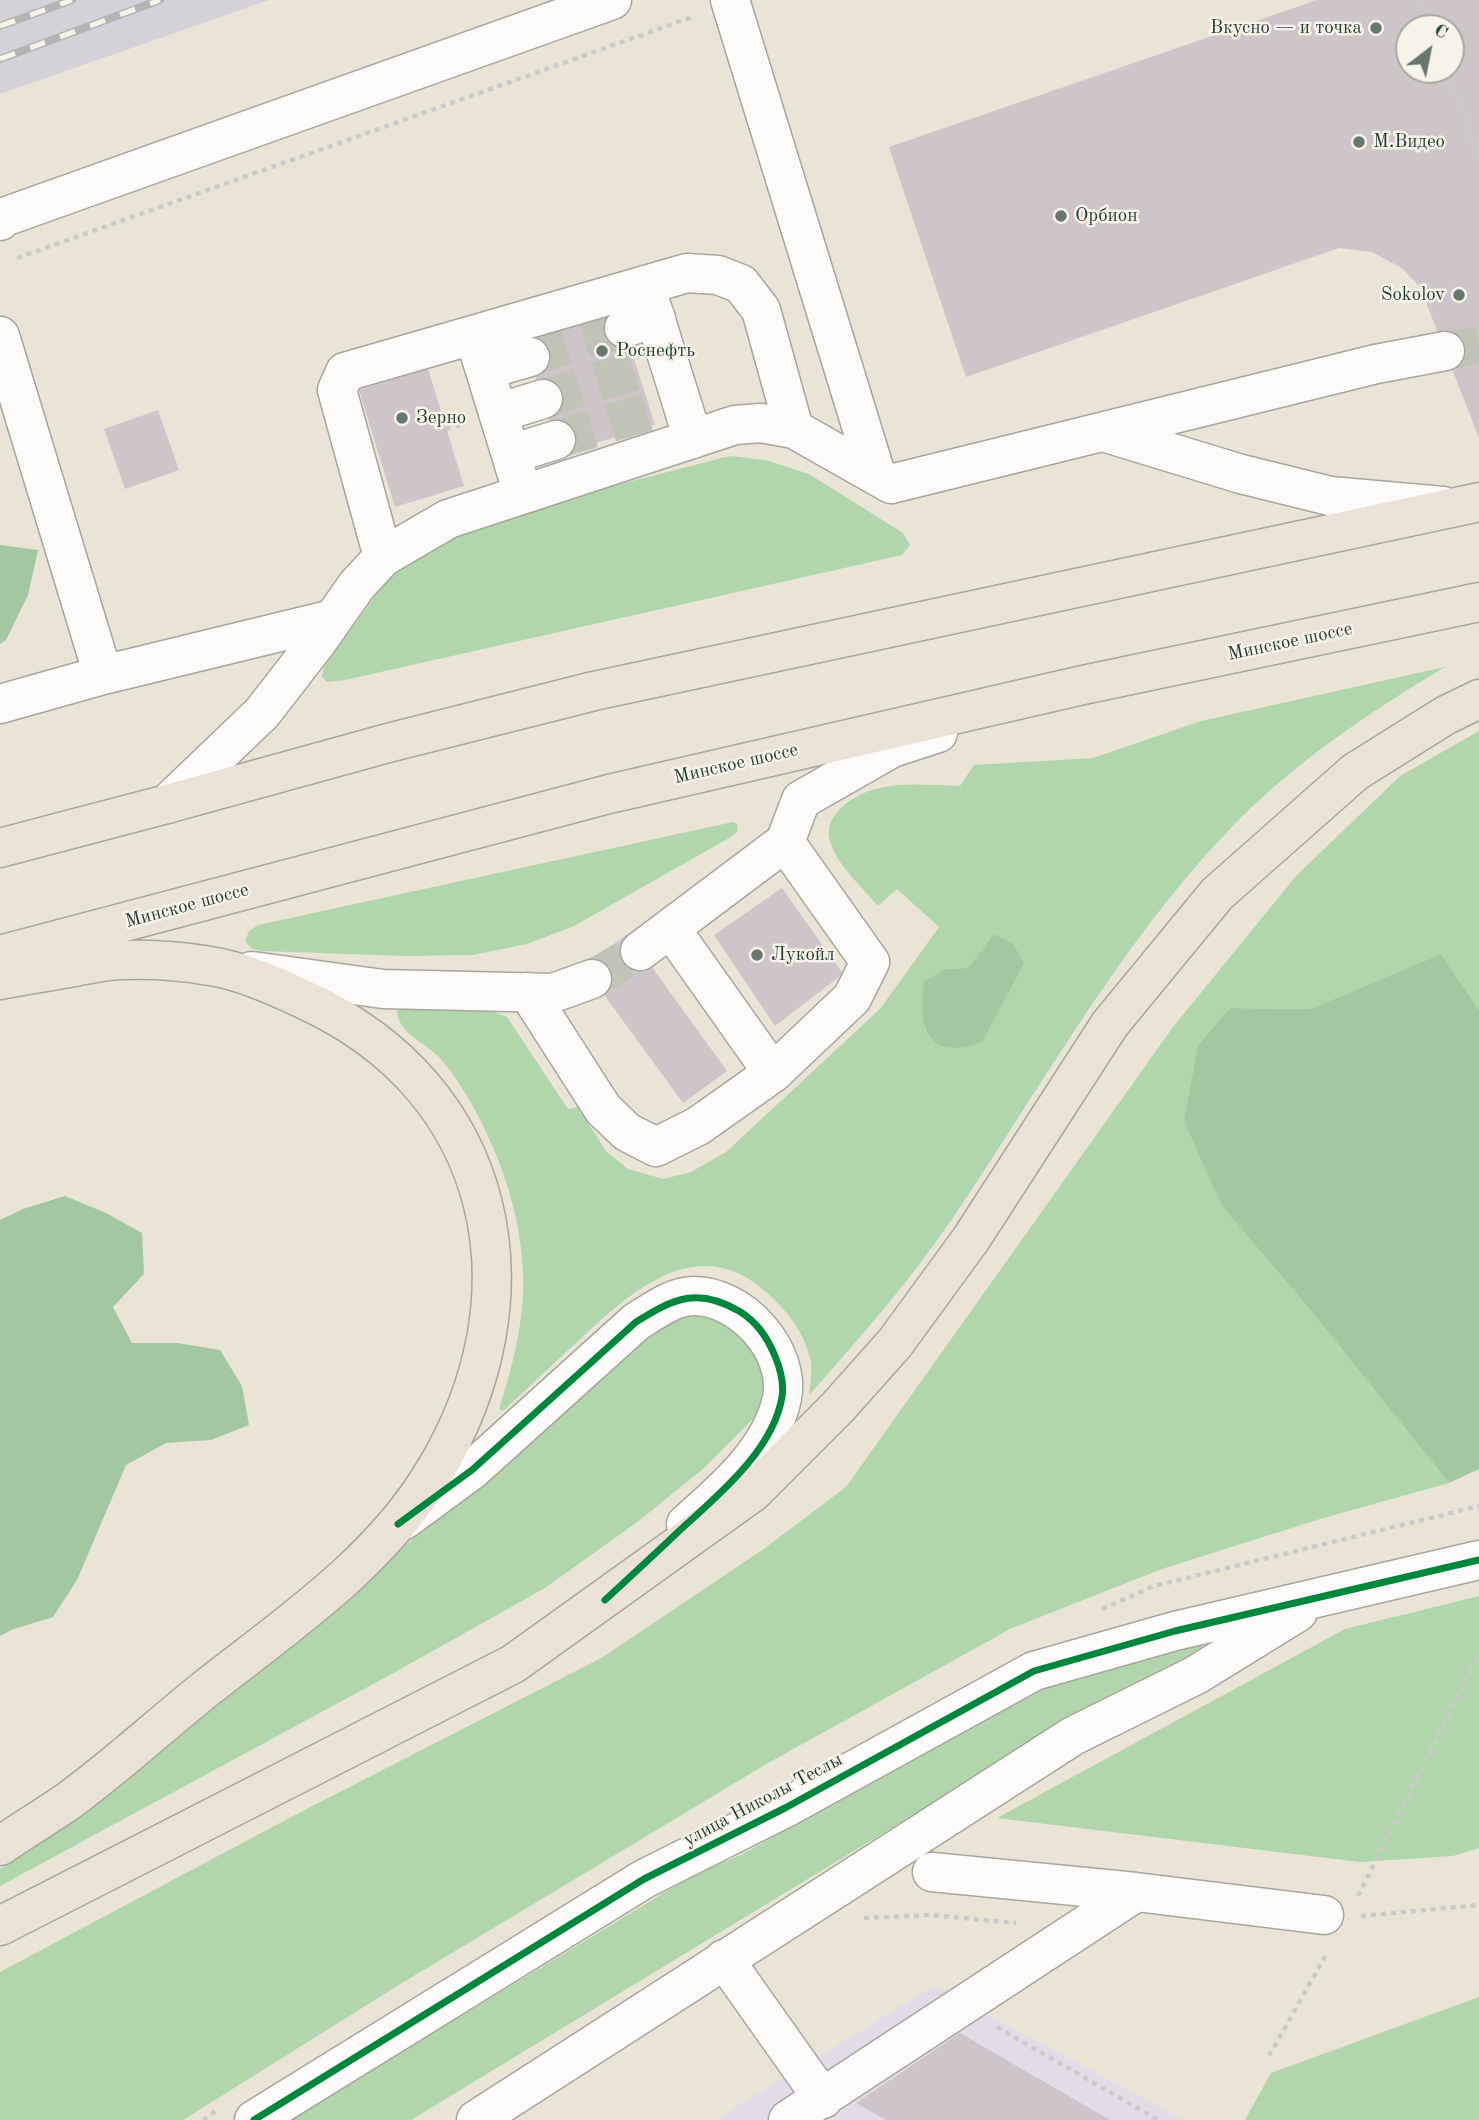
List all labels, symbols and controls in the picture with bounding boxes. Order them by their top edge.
north arrow [1395,14,1465,84]
place label: Вкусно — и точка [1210,17,1362,39]
marker: Вкусно — и точка [1368,20,1384,36]
text: С [1430,21,1451,44]
place label: М.Видео [1373,131,1445,153]
marker: М.Видео [1351,134,1367,150]
place label: Орбион [1075,205,1138,227]
marker: Орбион [1053,208,1069,224]
place label: Sokolov [1381,284,1445,306]
marker: Sokolov [1451,287,1467,303]
place label: Роснефть [616,340,695,362]
marker: Роснефть [594,343,610,359]
place label: Зерно [416,407,466,429]
marker: Зерно [394,410,410,426]
street label: Минское шоссе [1225,618,1355,666]
street label: Минское шоссе [672,739,800,789]
street label: Минское шоссе [123,879,251,933]
place label: Лукойл [771,944,835,966]
marker: Лукойл [749,947,765,963]
street label: улица Николы Теслы [680,1748,846,1852]

